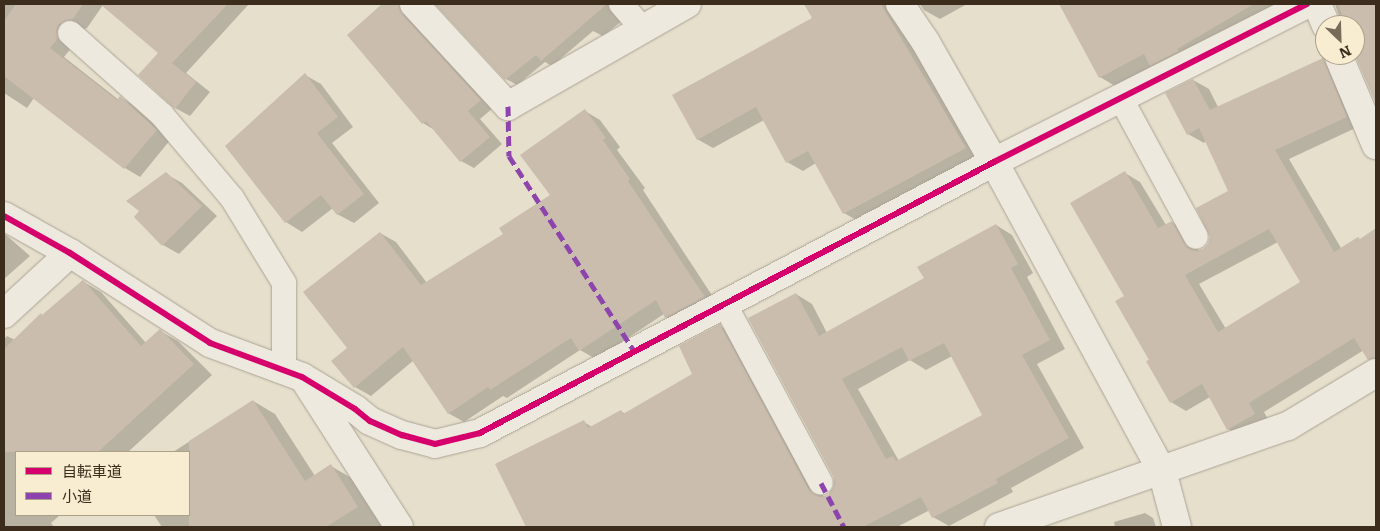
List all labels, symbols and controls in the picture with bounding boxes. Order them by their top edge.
north arrow [1315,15,1365,65]
text: N [1336,41,1355,64]
legend [15,451,190,516]
text: 自転車道 [62,459,122,482]
text: 小道 [62,484,92,507]

